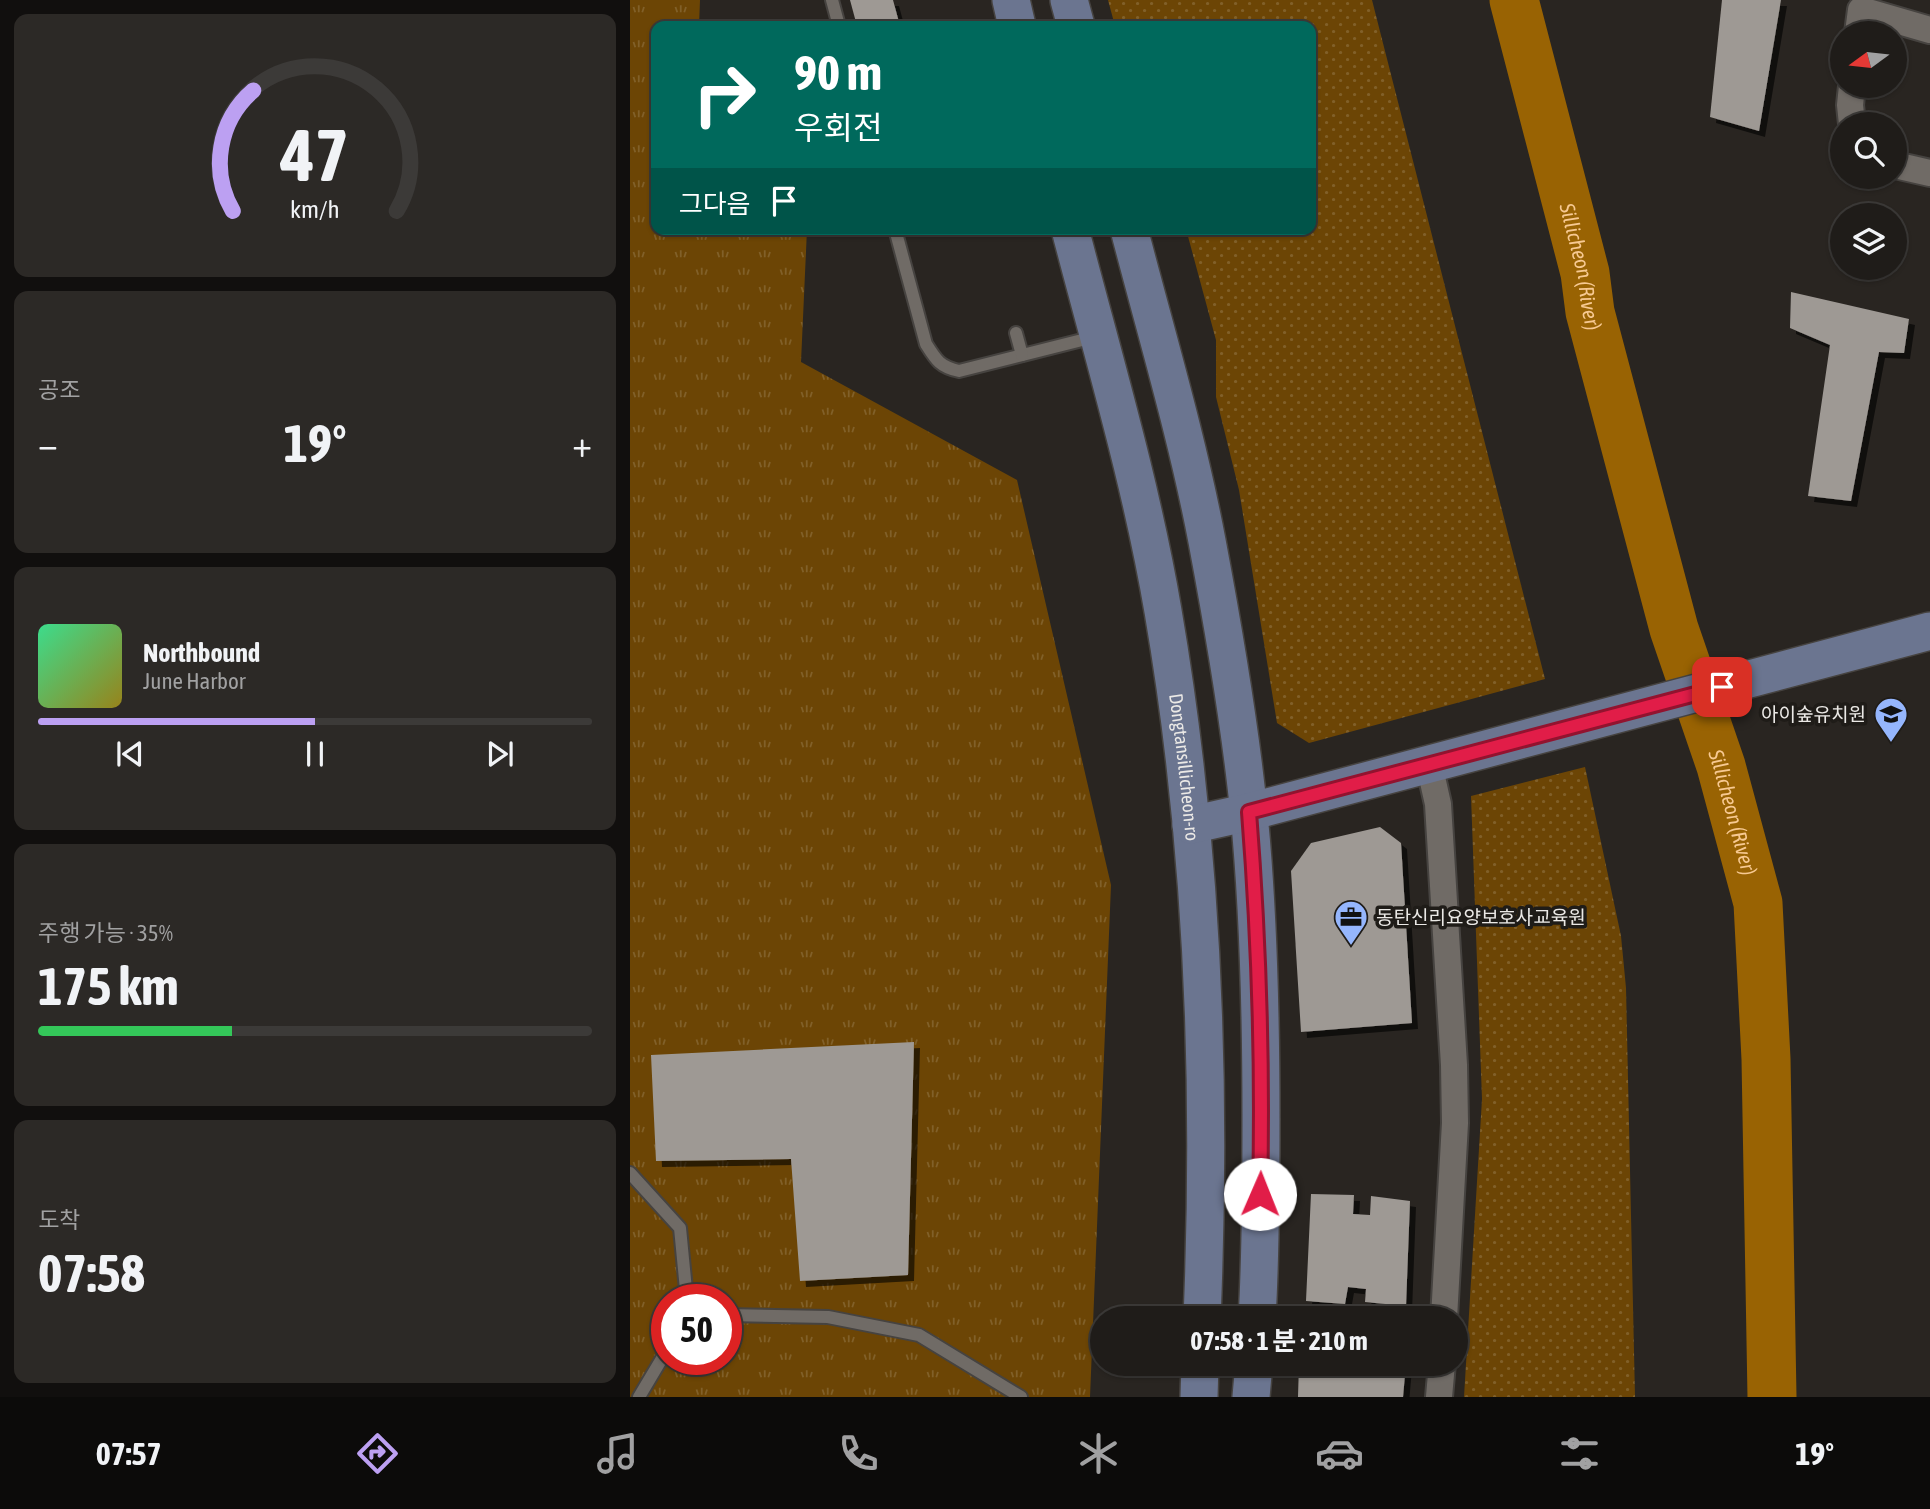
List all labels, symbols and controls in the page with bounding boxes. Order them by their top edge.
north arrow [1830,21,1908,98]
map controls [1830,21,1907,280]
text: 90 m [794,44,882,100]
icon: right [679,49,770,140]
text: 우회전 [794,109,882,146]
button: search [1830,112,1907,189]
text: 47 [280,114,349,197]
icon: arrive [765,182,803,220]
text: 그다음 [679,189,751,219]
text: km/h [290,195,340,223]
water label: Sillicheon (River) [1555,200,1606,333]
button: layers [1830,203,1907,280]
text: 공조 [38,377,80,403]
text: 19° [283,413,347,473]
text: − [38,422,58,465]
text: + [572,422,592,465]
text: Northbound [143,638,260,668]
pin [1692,657,1752,717]
text: June Harbor [143,668,246,694]
icon: arrive [1703,668,1741,706]
street label: Dongtansillicheon-ro [1165,692,1204,842]
school or university icon: 아이숲유치원 [1872,695,1910,744]
place label: 아이숲유치원 [1761,703,1866,725]
icon: previous [111,735,149,773]
icon: pause [296,735,334,773]
icon: next [481,735,519,773]
water label: Sillicheon (River) [1704,745,1762,878]
office icon: 동탄신리요양보호사교육원 [1332,898,1370,947]
place label: 동탄신리요양보호사교육원 [1376,906,1586,928]
text: 주행 가능 · 35% [38,920,173,946]
text: 175 km [38,956,179,1016]
position arrow [1223,1157,1297,1231]
text: 도착 [38,1207,80,1233]
text: 07:58 [38,1243,145,1303]
speed limit sign: 50 [651,1284,742,1375]
text: 07:58 · 1 분 · 210 m [1190,1326,1368,1356]
icon: directions [353,1429,402,1478]
icon: music [593,1429,642,1478]
icon: phone [834,1429,883,1478]
icon: climate [1074,1429,1123,1478]
icon: car [1315,1429,1364,1478]
icon: filters [1555,1429,1604,1478]
text: 07:57 [96,1435,162,1472]
text: 19° [1795,1435,1834,1472]

